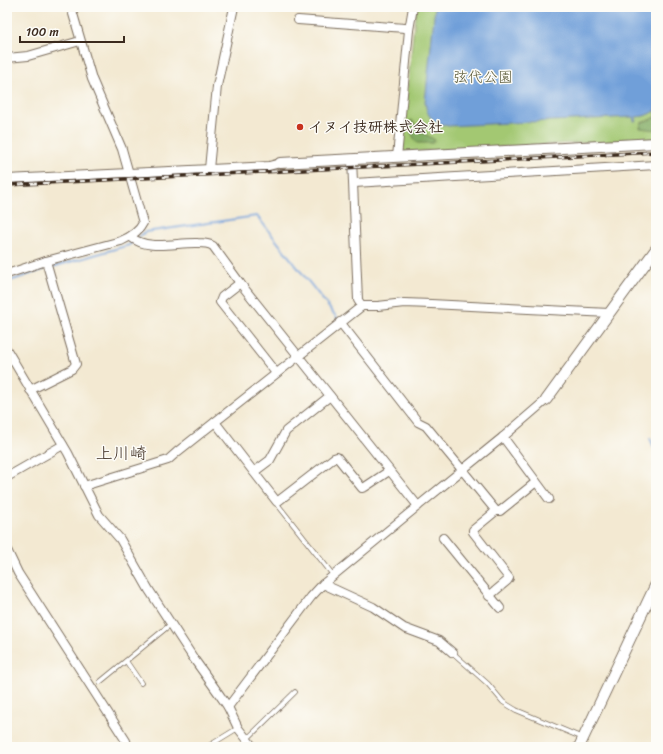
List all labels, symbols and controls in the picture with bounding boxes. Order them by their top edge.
scale bar [20,18,124,44]
text: 100 m [26,21,59,43]
park label: 弦代公園 [453,64,513,90]
place label: イヌイ技研株式会社 [308,114,443,140]
marker: イヌイ技研株式会社 [295,122,305,132]
district label: 上川崎 [96,438,147,468]

